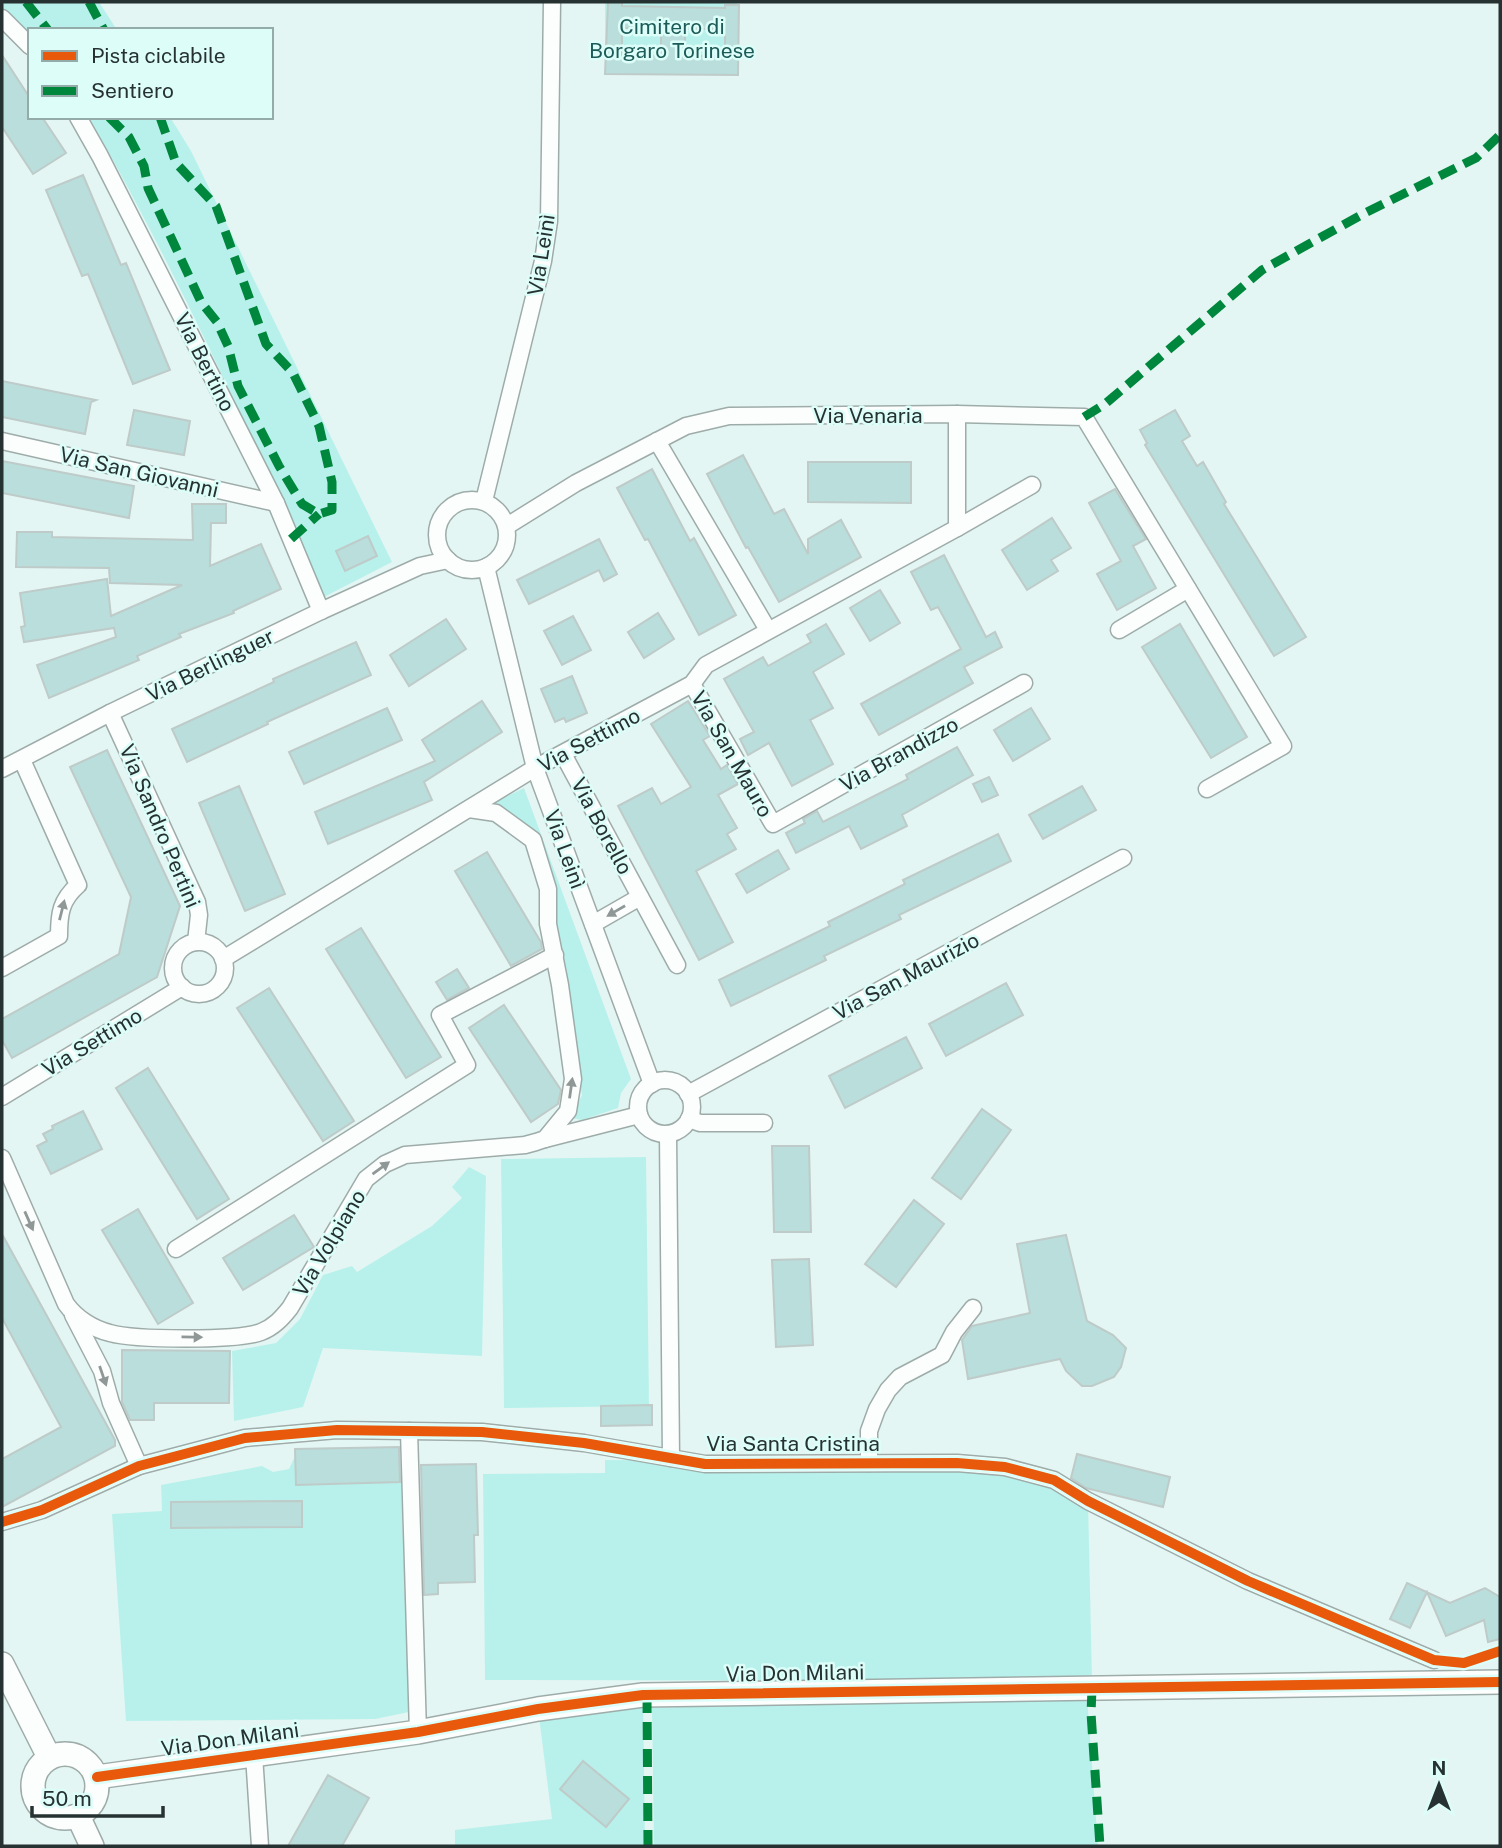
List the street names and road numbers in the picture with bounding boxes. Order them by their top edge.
street label: Via Leinì [522,212,560,298]
street label: Via Bertino [169,308,241,416]
street label: Via Venaria [813,403,923,428]
street label: Via San Giovanni [57,442,221,502]
street label: Via Berlinguer [142,623,278,707]
street label: Via San Mauro [686,687,778,821]
street label: Via Settimo [534,703,644,777]
street label: Via Brandizzo [835,711,963,797]
street label: Via Sandro Pertini [114,741,206,911]
street label: Via Borello [566,773,638,879]
street label: Via Leinì [539,806,591,892]
street label: Via San Maurizio [829,927,983,1025]
street label: Via Settimo [37,1002,147,1082]
street label: Via Volpiano [287,1185,371,1301]
street label: Via Santa Cristina [706,1431,880,1456]
street label: Via Don Milani [725,1659,865,1687]
street label: Via Don Milani [160,1717,300,1761]

